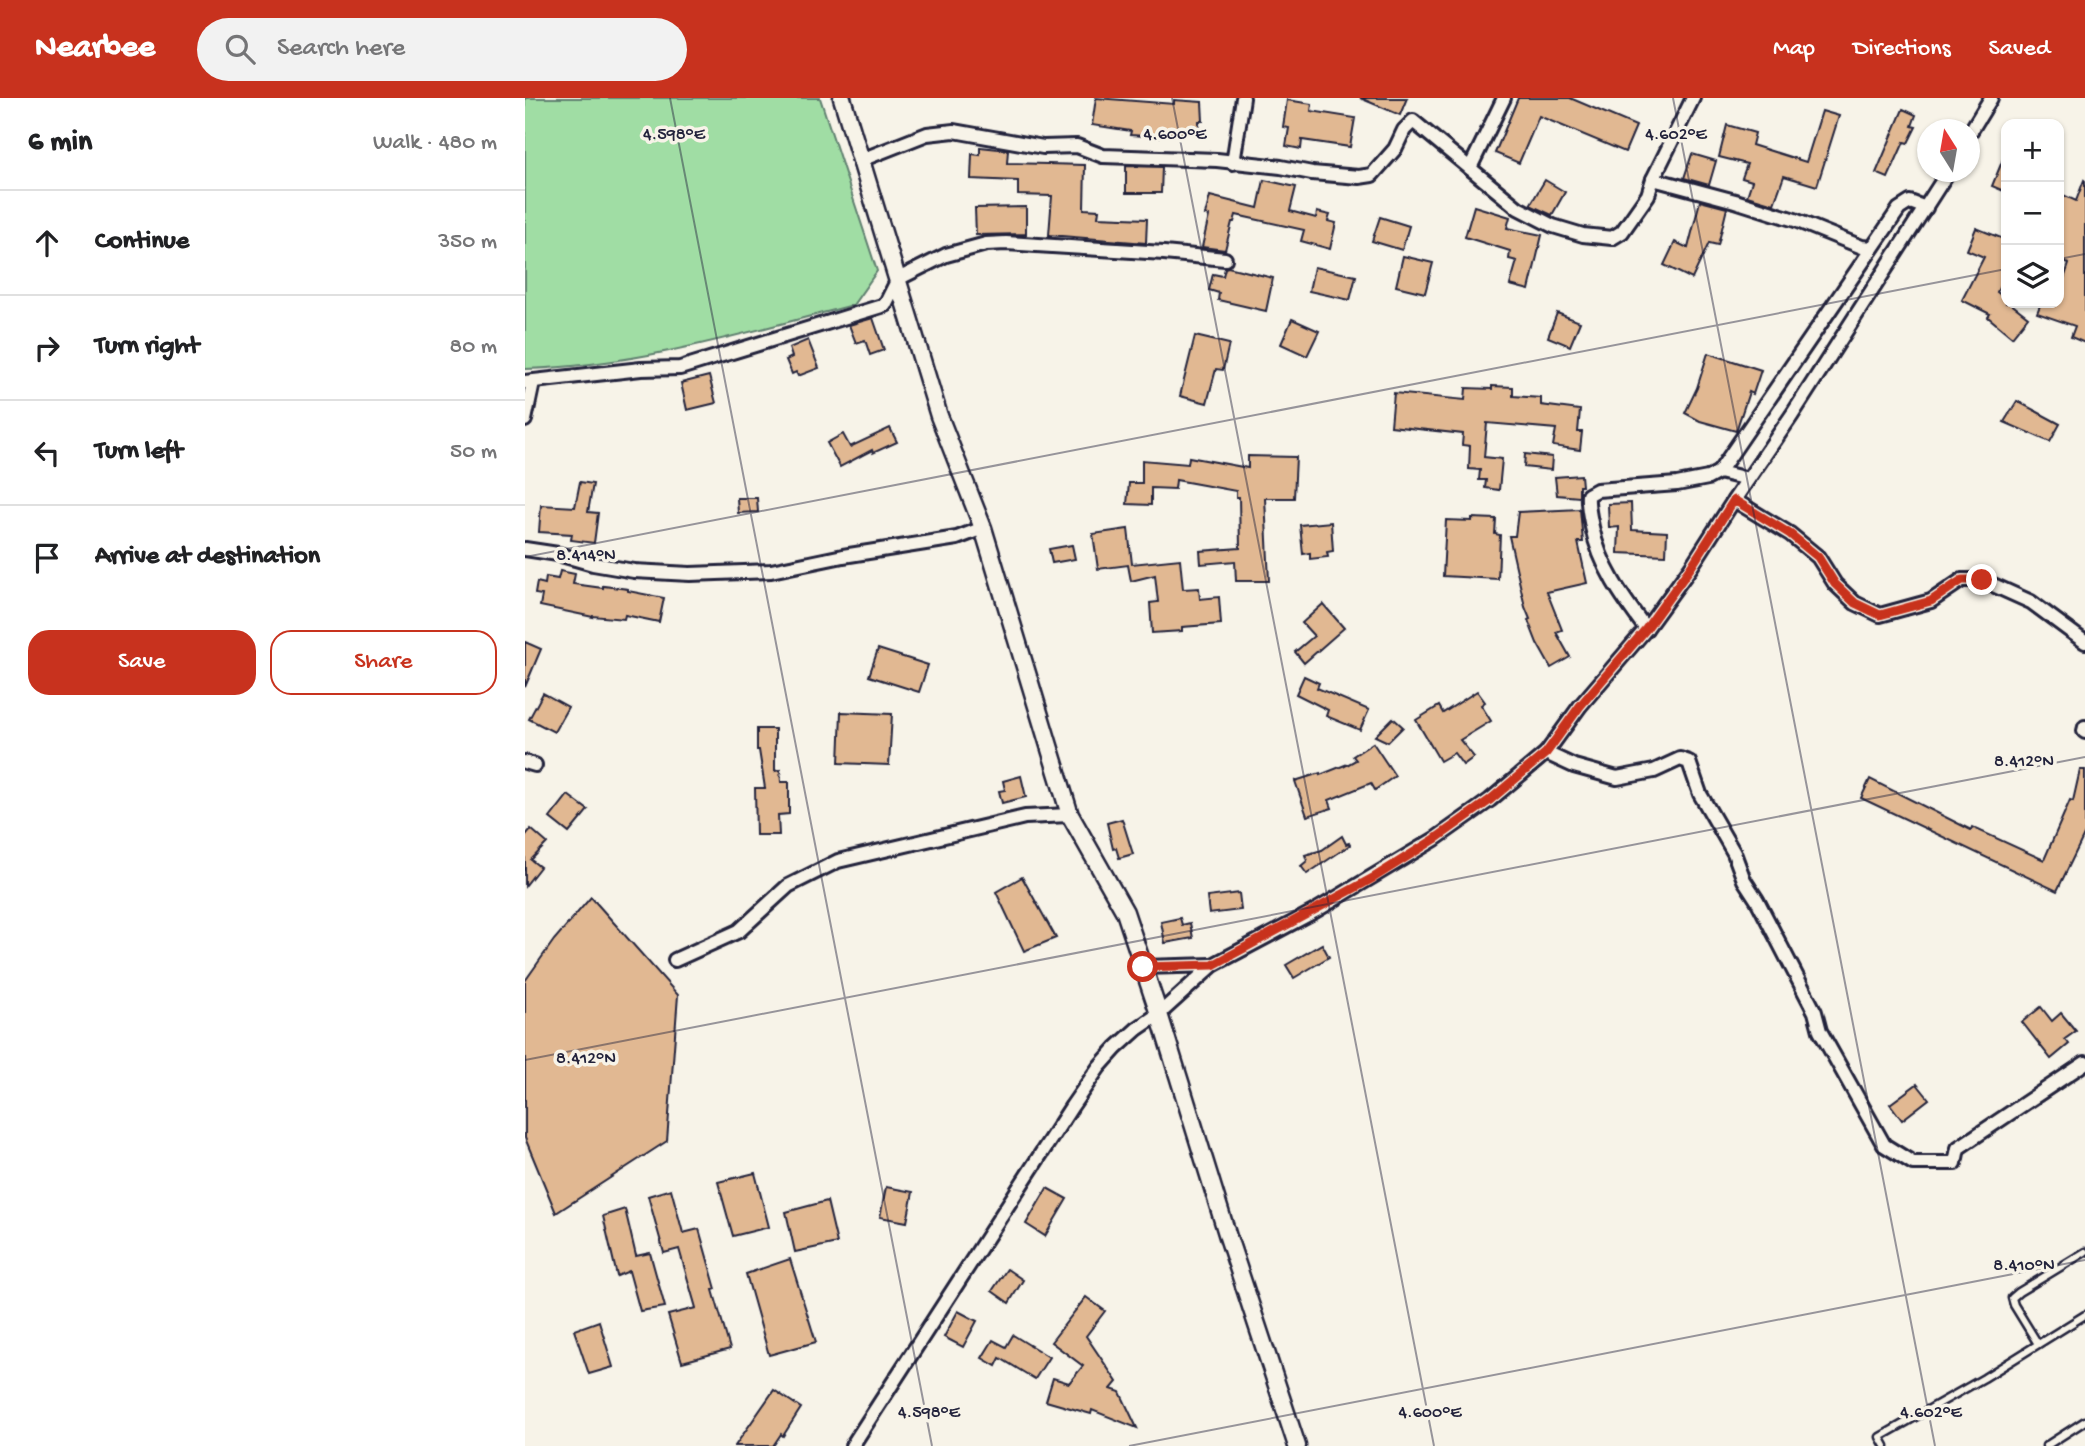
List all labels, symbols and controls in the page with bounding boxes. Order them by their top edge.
search box [197,18,687,81]
text: Nearbee [35,30,155,68]
icon: search [221,30,259,68]
text: Search here [277,34,405,65]
text: Map [1773,35,1815,64]
text: Directions [1853,35,1951,64]
text: Saved [1989,35,2050,64]
north arrow [1917,119,1980,182]
map controls [2001,119,2064,308]
button: + [2001,119,2064,182]
text: 4.598°E [643,125,706,146]
text: 4.600°E [1143,125,1207,146]
text: 4.602°E [1645,125,1708,146]
text: 6 min [28,126,92,161]
text: Walk · 480 m [373,130,497,157]
button: − [2001,182,2064,245]
icon: ahead [28,224,66,262]
text: Continue [95,227,189,258]
text: 350 m [438,229,497,256]
button: layers [2001,245,2064,308]
icon: right [28,329,66,367]
text: Turn right [95,332,199,363]
text: 80 m [450,334,497,361]
icon: left [28,434,66,472]
text: Turn left [95,437,183,468]
text: 50 m [450,439,497,466]
icon: arrive [28,539,66,577]
text: Arrive at destination [95,542,320,573]
text: 8.414°N [556,546,616,567]
route end [1966,564,1997,595]
button: Save [28,630,256,695]
button: Share [270,630,497,695]
text: 8.412°N [1994,752,2054,773]
route start [1127,951,1158,982]
text: 8.412°N [556,1049,616,1070]
text: 8.410°N [1993,1256,2055,1277]
text: 4.598°E [898,1403,961,1424]
text: 4.600°E [1398,1403,1462,1424]
text: 4.602°E [1900,1403,1963,1424]

